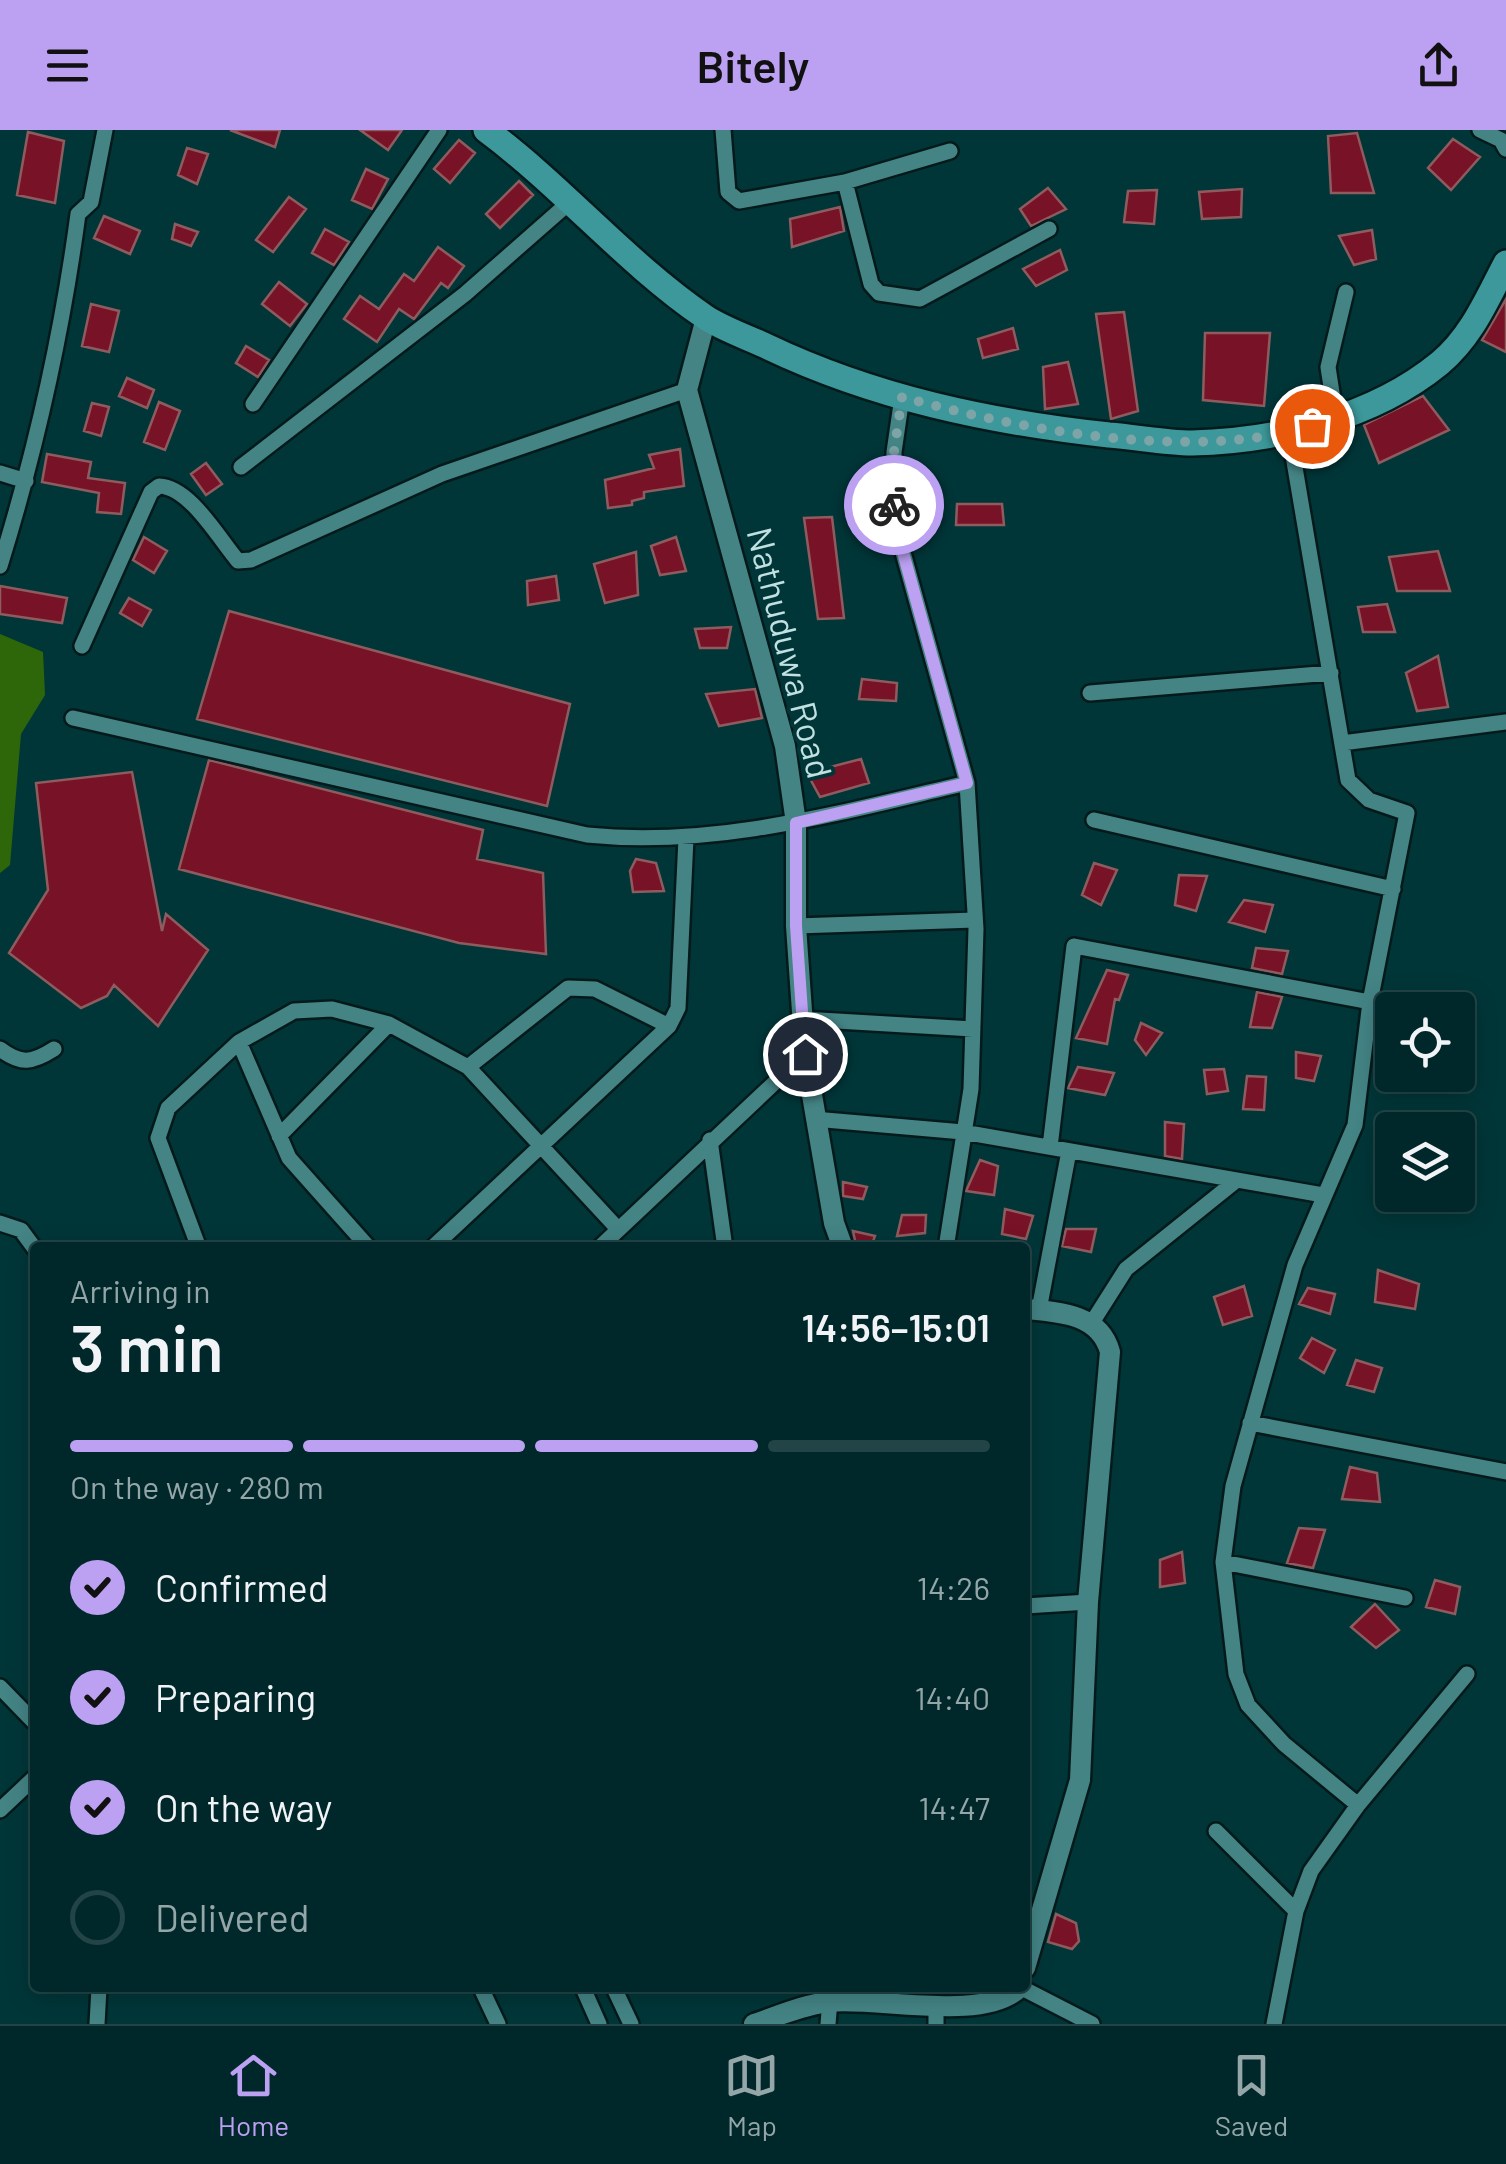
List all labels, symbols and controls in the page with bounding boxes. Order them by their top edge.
icon: menu [40,38,95,93]
text: Bitely [697,38,809,92]
icon: share [1411,38,1466,93]
pin [1270,384,1355,469]
icon: bag [1285,399,1340,454]
courier [844,455,944,555]
icon: bike [867,478,922,533]
street label: Nathuduwa Road [740,523,842,782]
map controls [1375,992,1475,1212]
button: locate [1375,992,1475,1092]
pin [763,1012,848,1097]
icon: home [778,1027,833,1082]
button: layers [1375,1112,1475,1212]
text: Arriving in [70,1271,210,1309]
text: 14:56–15:01 [801,1304,990,1350]
text: 3 min [70,1307,223,1385]
text: On the way · 280 m [70,1467,324,1505]
icon: check [70,1560,125,1615]
text: Confirmed [155,1564,328,1610]
text: 14:26 [917,1568,990,1606]
icon: check [70,1670,125,1725]
text: Preparing [155,1674,316,1720]
text: 14:40 [915,1678,990,1716]
icon: check [70,1780,125,1835]
text: On the way [155,1784,332,1830]
text: 14:47 [919,1788,990,1826]
text: Delivered [155,1894,309,1940]
tab: Home [218,2048,289,2142]
tab: Map [724,2048,779,2142]
tab: Saved [1215,2048,1288,2142]

